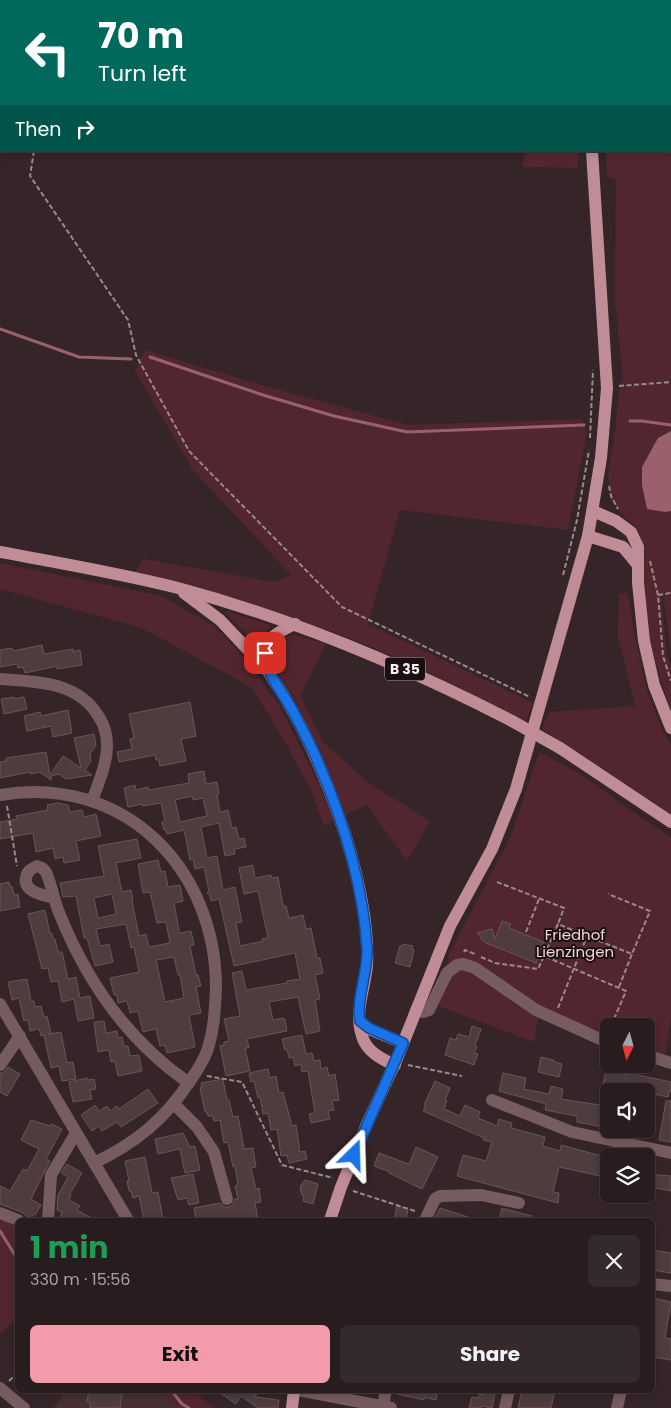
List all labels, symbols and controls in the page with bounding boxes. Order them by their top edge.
text: 70 m [98,11,184,60]
icon: left [15,20,80,85]
text: Turn left [98,58,186,89]
icon: right [71,115,99,143]
text: Then [15,116,61,143]
pin [244,632,286,674]
icon: arrive [251,639,279,667]
road number: B 35 [385,658,425,681]
park label: Friedhof Lienzingen [536,924,614,962]
north arrow [600,1018,655,1072]
map controls [600,1018,655,1203]
button: sound [600,1083,655,1138]
position arrow [327,1128,379,1180]
button: layers [600,1148,655,1203]
text: 1 min [30,1226,108,1269]
button: close [588,1235,640,1287]
text: 330 m · 15:56 [30,1268,130,1291]
button: Exit [30,1325,330,1383]
button: Share [340,1325,640,1383]

